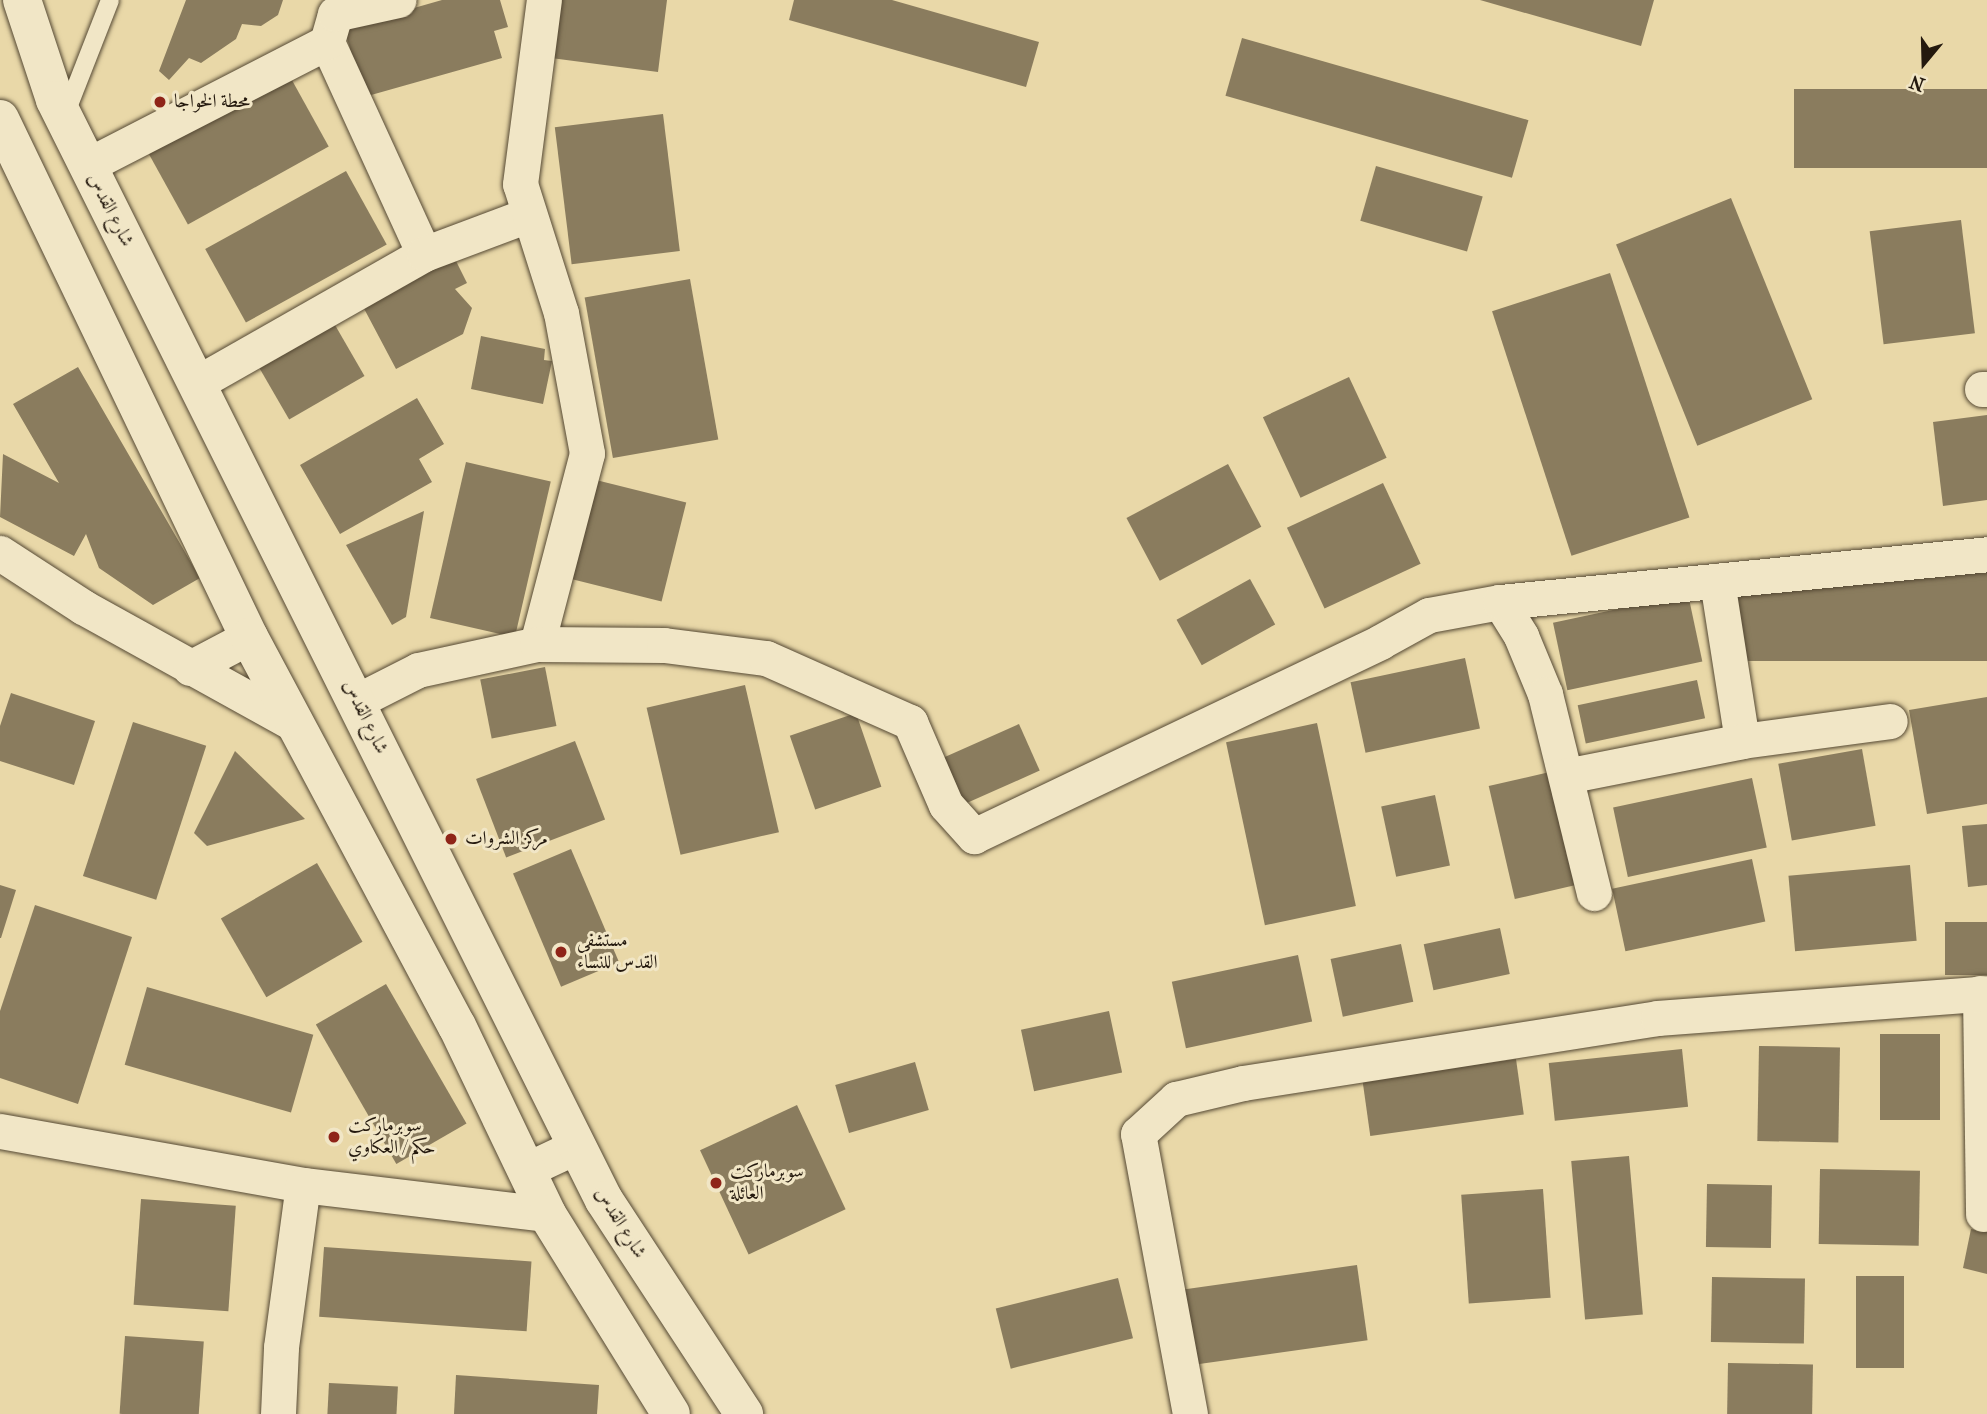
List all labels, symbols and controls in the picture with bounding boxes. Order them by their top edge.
north arrow [1889,28,1959,98]
text: N [1907,70,1928,96]
place label: محطة الخواجا [174,91,250,113]
marker: محطة الخواجا [152,94,168,110]
street label: شارع القدس [82,169,138,251]
street label: شارع القدس [337,676,393,758]
place label: مركز الشروات [465,828,548,850]
marker: مركز الشروات [443,831,459,847]
place label: مستشفى القدس للنساء [577,930,658,974]
marker: مستشفى القدس للنساء [551,942,571,962]
place label: سوبرماركت حكم / العكاوي [348,1115,436,1159]
marker: سوبرماركت حكم / العكاوي [326,1129,342,1145]
place label: سوبرماركت العائلة [730,1161,804,1205]
marker: سوبرماركت العائلة [708,1175,724,1191]
street label: شارع القدس [589,1183,651,1263]

